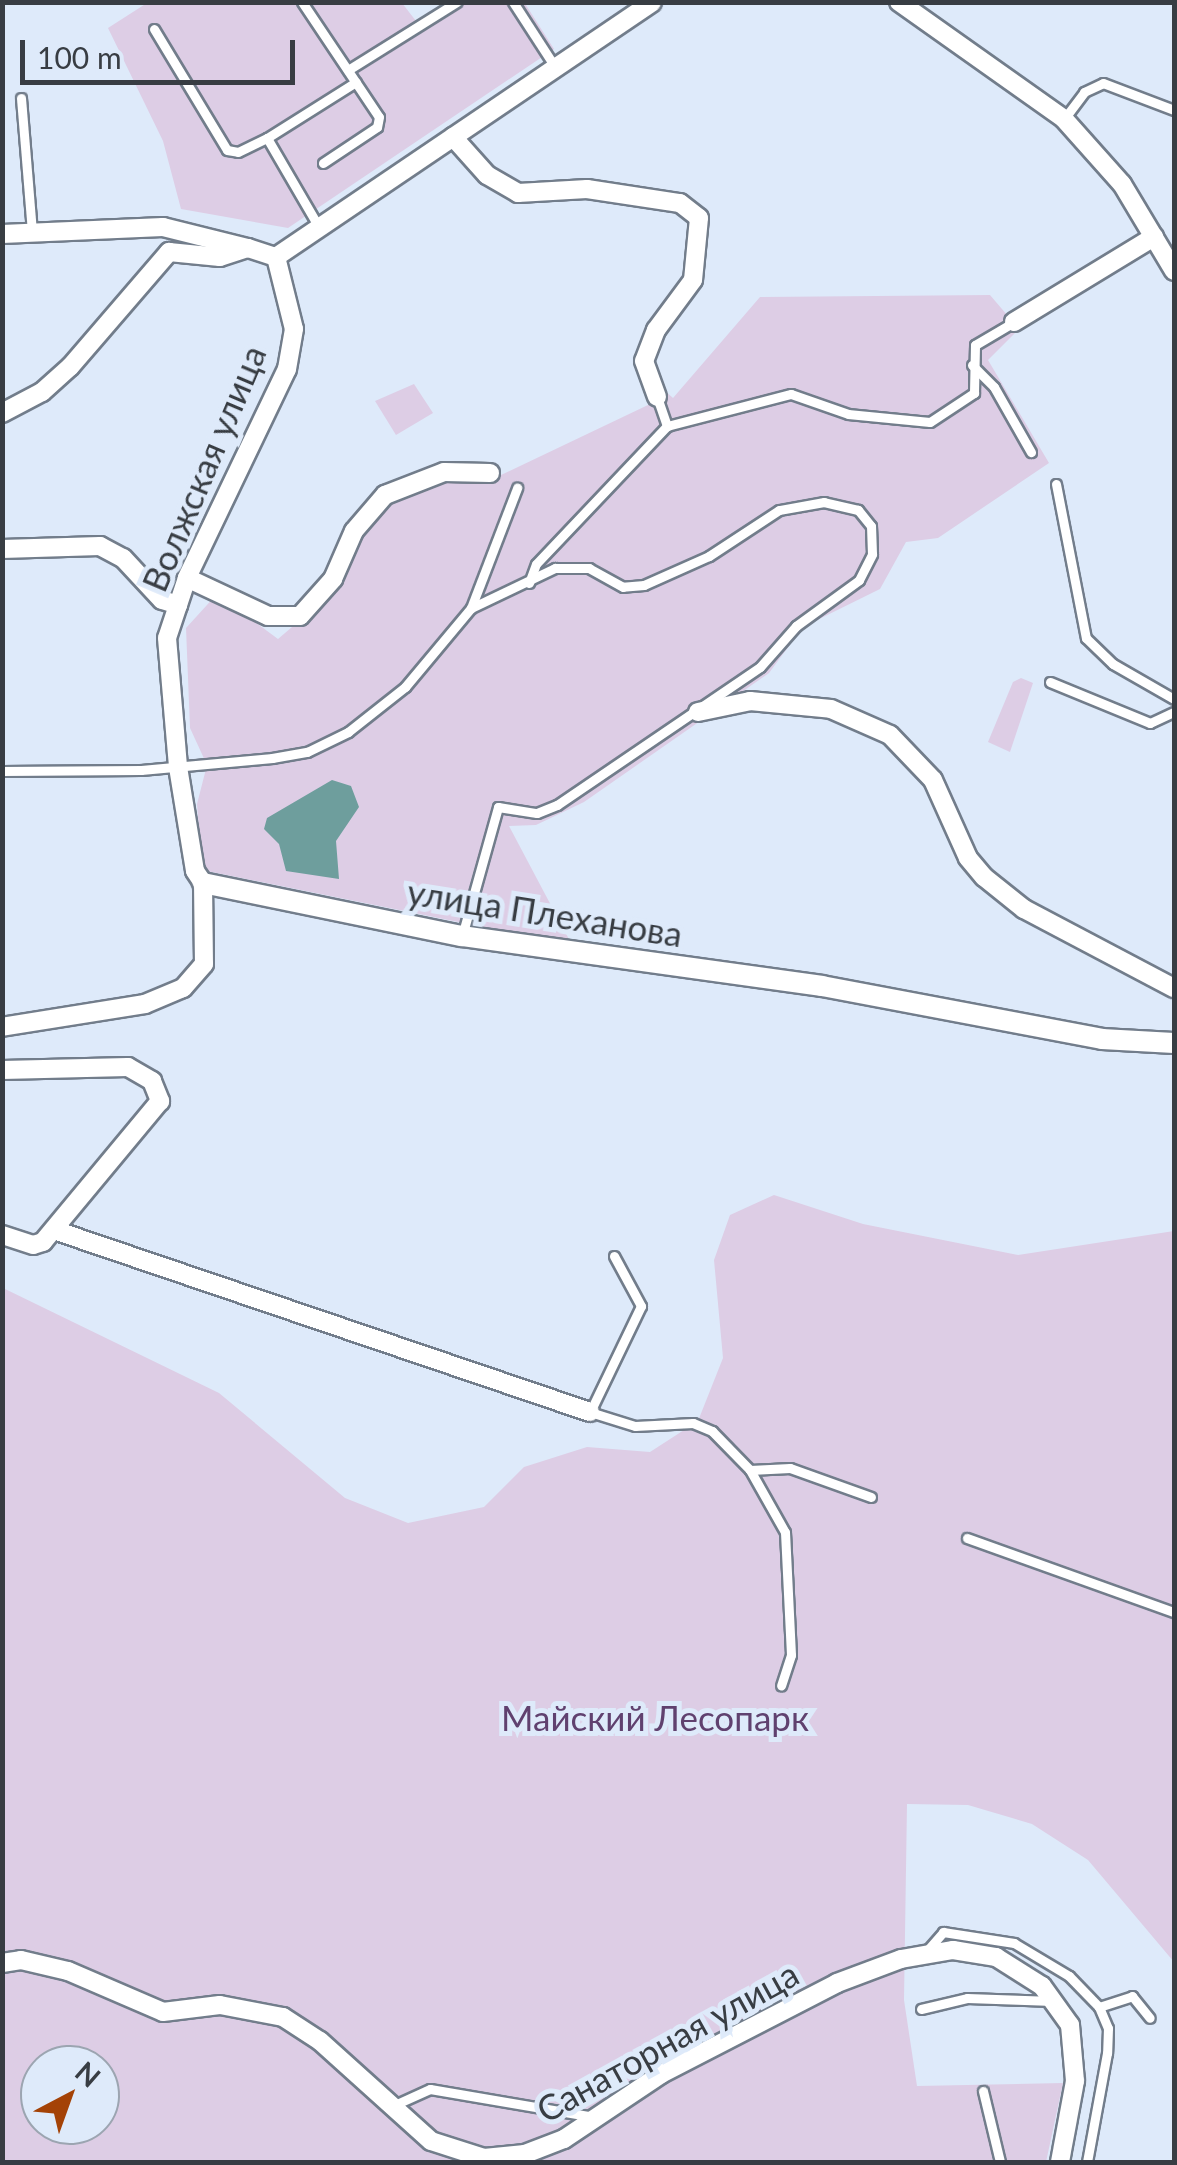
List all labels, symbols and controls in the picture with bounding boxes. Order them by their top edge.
scale bar [25,20,300,82]
text: 100 m [37,39,122,75]
street label: Волжская улица [132,339,274,597]
street label: улица Плеханова [404,870,686,954]
park label: Майский Лесопарк [501,1696,809,1738]
street label: Санаторная улица [529,1952,805,2130]
north arrow [20,2045,120,2145]
text: N [69,2054,108,2094]

